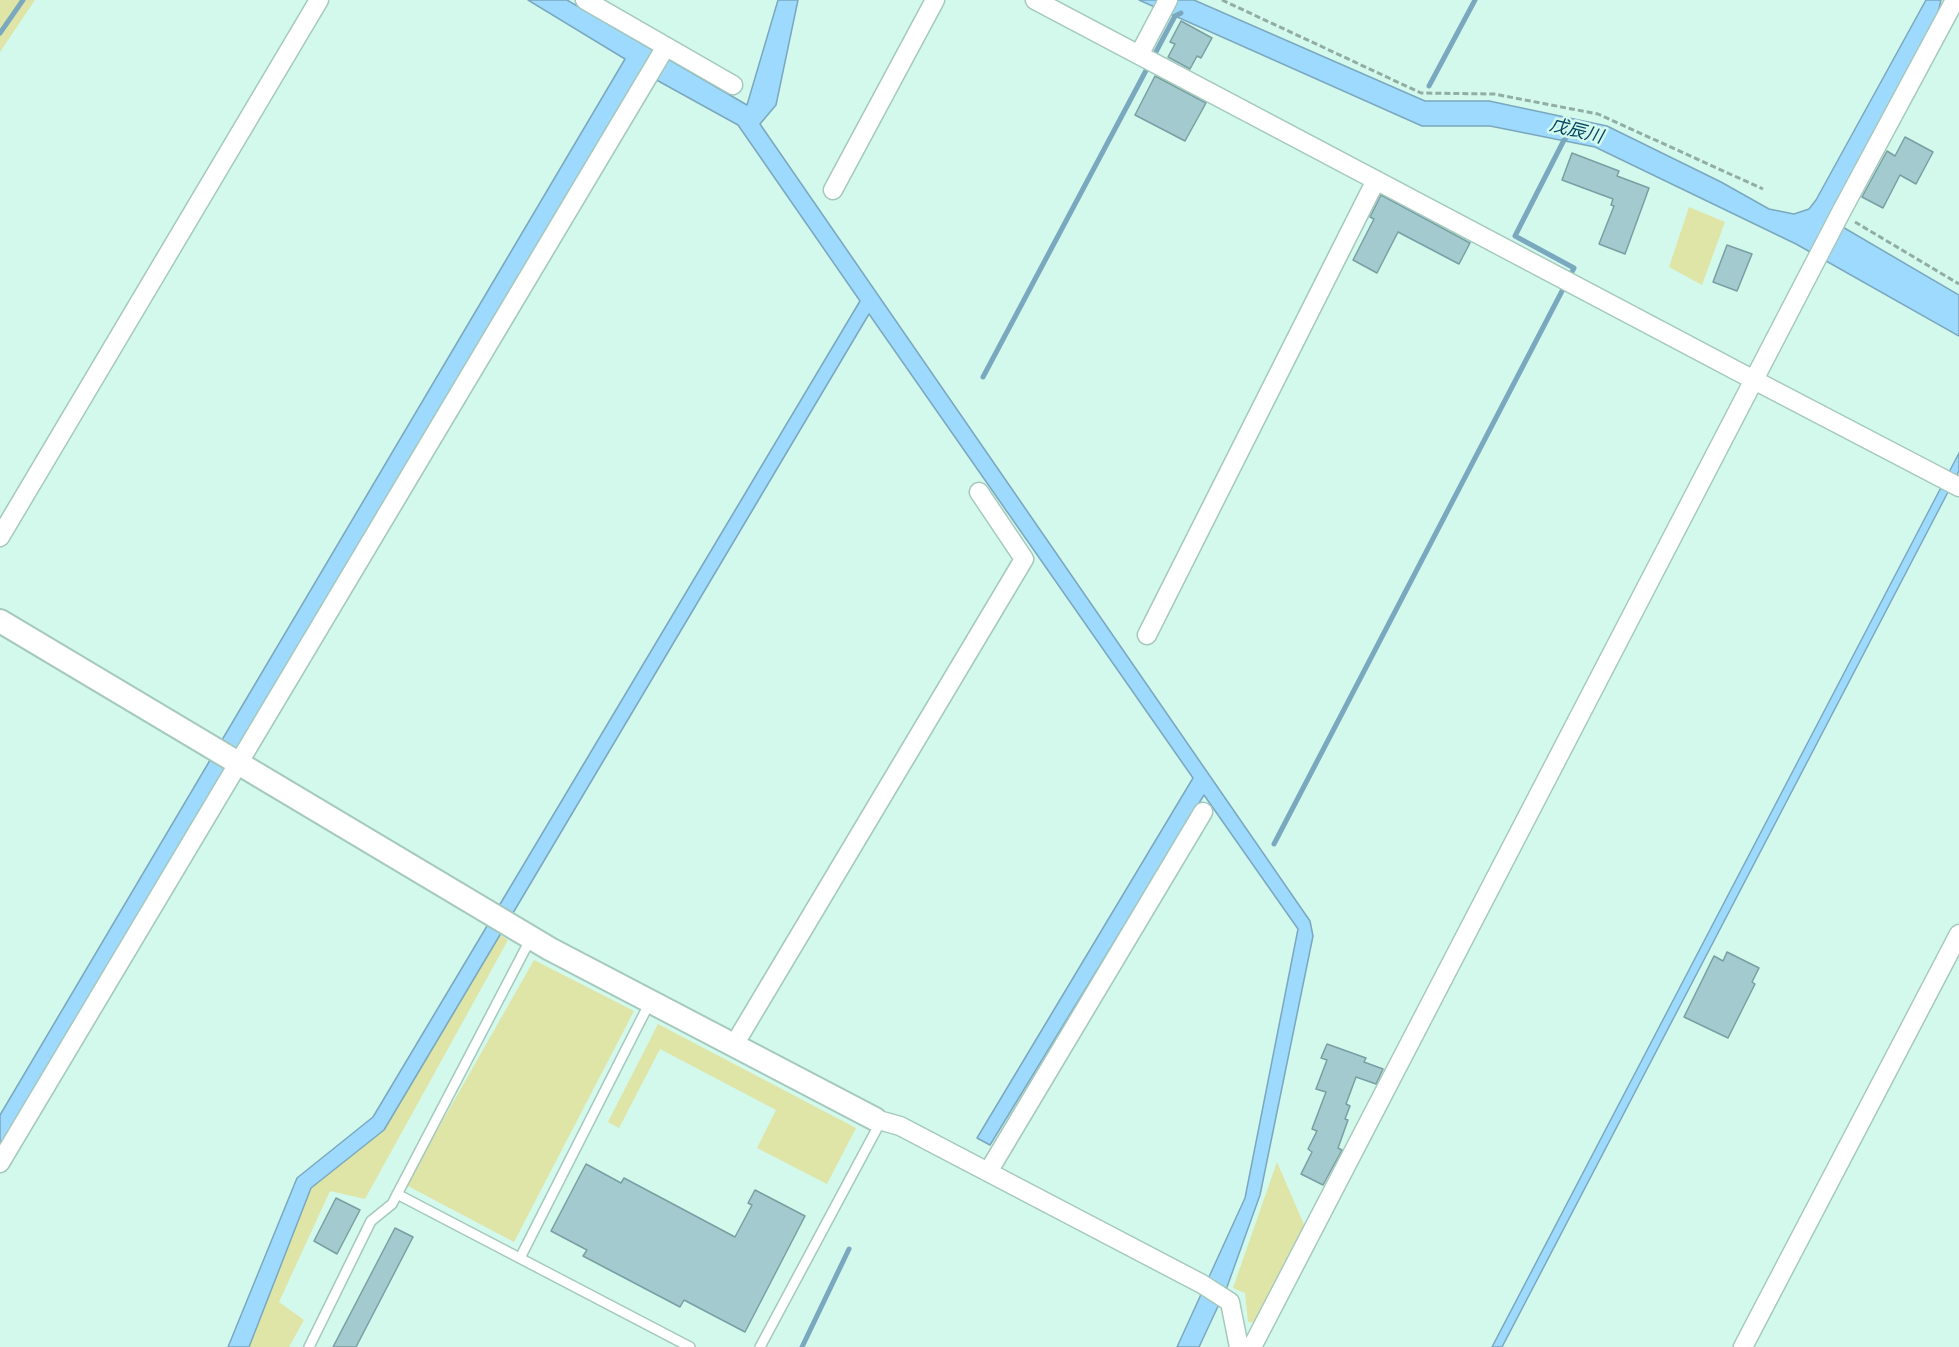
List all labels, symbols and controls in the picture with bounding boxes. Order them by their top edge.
water label: 戊辰川 [1547,115,1605,149]

